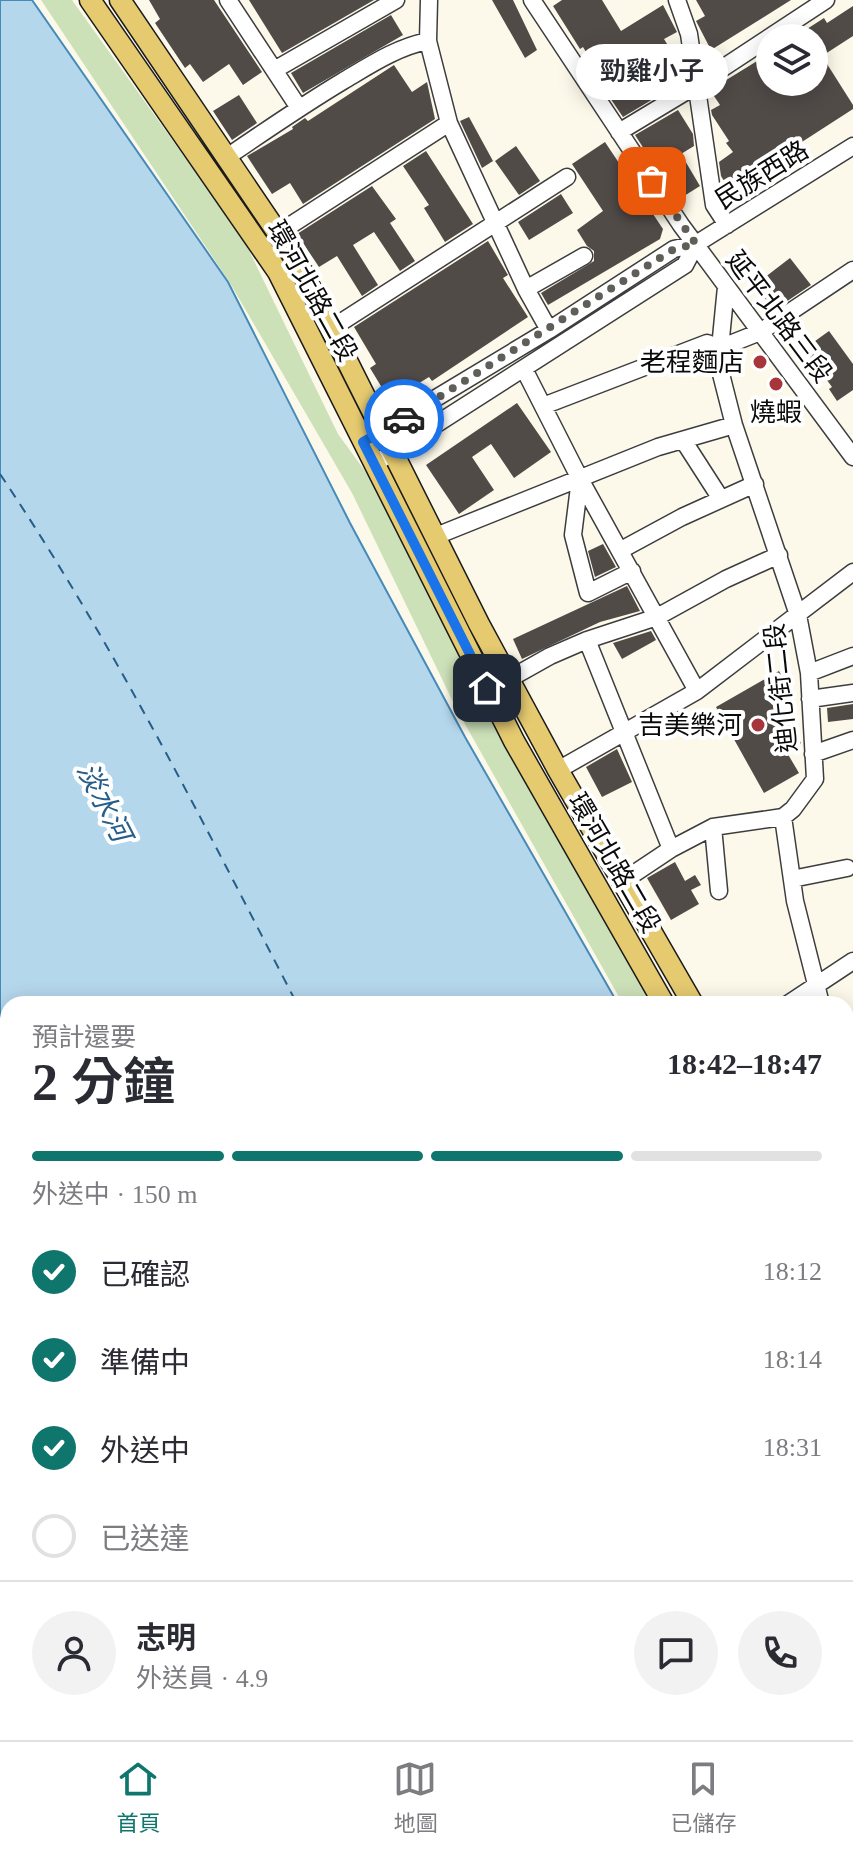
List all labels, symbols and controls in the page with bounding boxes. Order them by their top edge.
map controls [756,24,828,96]
button: layers [756,24,828,96]
callout: 勁雞小子 [576,45,728,101]
text: 勁雞小子 [600,57,704,86]
street label: 民族西路 [710,135,814,215]
pin [618,147,686,215]
icon: bag [630,159,674,203]
street label: 環河北路二段 [261,216,363,366]
street label: 延平北路三段 [720,246,838,388]
place label: 老程麵店 [640,348,744,377]
marker: 老程麵店 [751,353,769,371]
marker: 燒蝦 [767,375,785,393]
courier [364,379,444,459]
icon: car [382,397,426,441]
place label: 燒蝦 [750,398,802,427]
street label: 迪化街二段 [760,622,802,754]
pin [453,654,521,722]
icon: home [465,666,509,710]
place label: 吉美樂河 [638,711,742,740]
marker: 吉美樂河 [749,716,767,734]
water label: 淡水河 [71,758,139,851]
street label: 環河北路二段 [562,788,666,938]
text: 預計還要 [32,1023,136,1052]
text: 18:42–18:47 [667,1047,822,1080]
text: 2 分鐘 [32,1054,175,1111]
text: 外送中 · 150 m [32,1180,197,1209]
icon: check [32,1250,76,1294]
text: 18:12 [763,1257,822,1286]
text: 已確認 [100,1258,190,1291]
icon: check [32,1338,76,1382]
text: 18:14 [763,1345,822,1374]
text: 準備中 [100,1346,190,1379]
icon: check [32,1426,76,1470]
text: 18:31 [763,1433,822,1462]
text: 外送中 [100,1434,190,1467]
text: 已送達 [100,1522,190,1555]
button: person [32,1611,116,1695]
button: chat [634,1611,718,1695]
button: phone [738,1611,822,1695]
text: 志明 [136,1621,196,1654]
text: 外送員 · 4.9 [136,1664,268,1693]
tab: 首頁 [116,1757,161,1837]
tab: 地圖 [393,1757,438,1837]
tab: 已儲存 [670,1757,737,1837]

